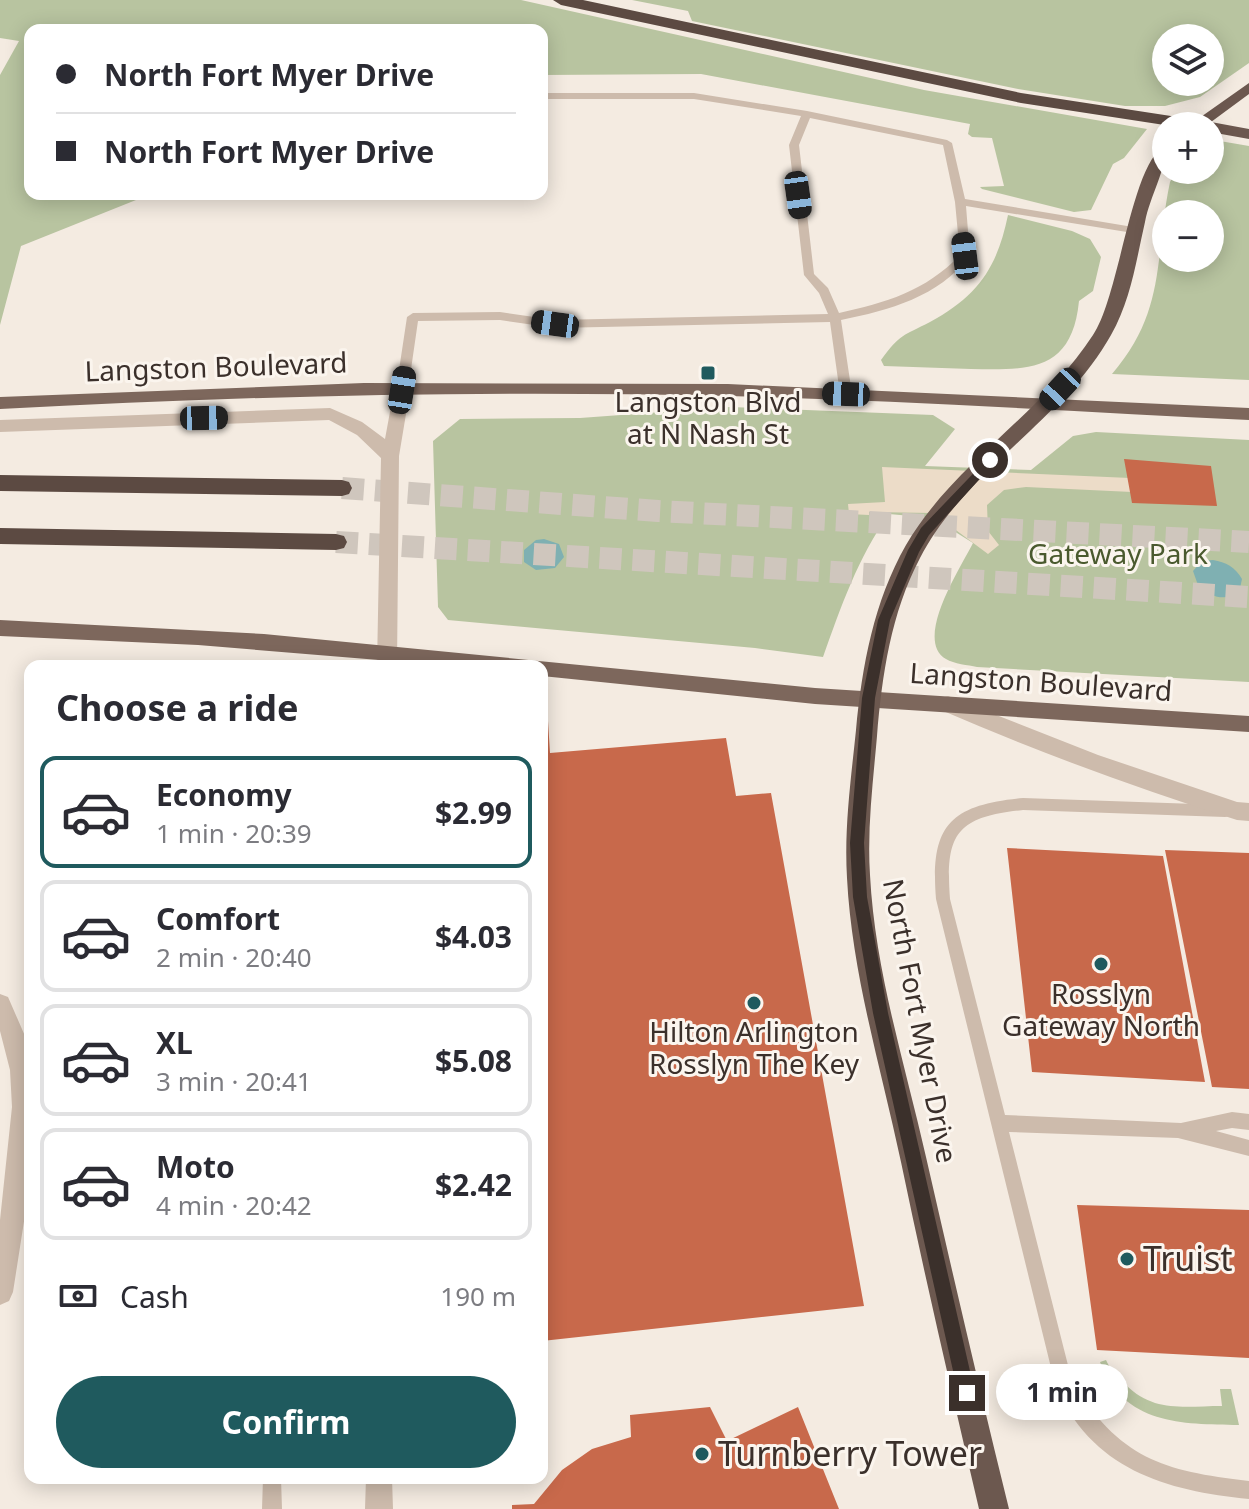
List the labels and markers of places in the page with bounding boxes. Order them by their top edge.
marker: Langston Blvd at N Nash St [699,364,717,382]
place label: Langston Blvd at N Nash St [615,382,801,452]
marker: Rosslyn Gateway North [1092,955,1110,973]
place label: Rosslyn Gateway North [1002,974,1200,1044]
marker: Hilton Arlington Rosslyn The Key [745,994,763,1012]
place label: Hilton Arlington Rosslyn The Key [649,1012,860,1082]
place label: Truist [1143,1235,1233,1281]
marker: Truist [1118,1250,1136,1268]
place label: Turnberry Tower [718,1430,982,1476]
marker: Turnberry Tower [693,1445,711,1463]

